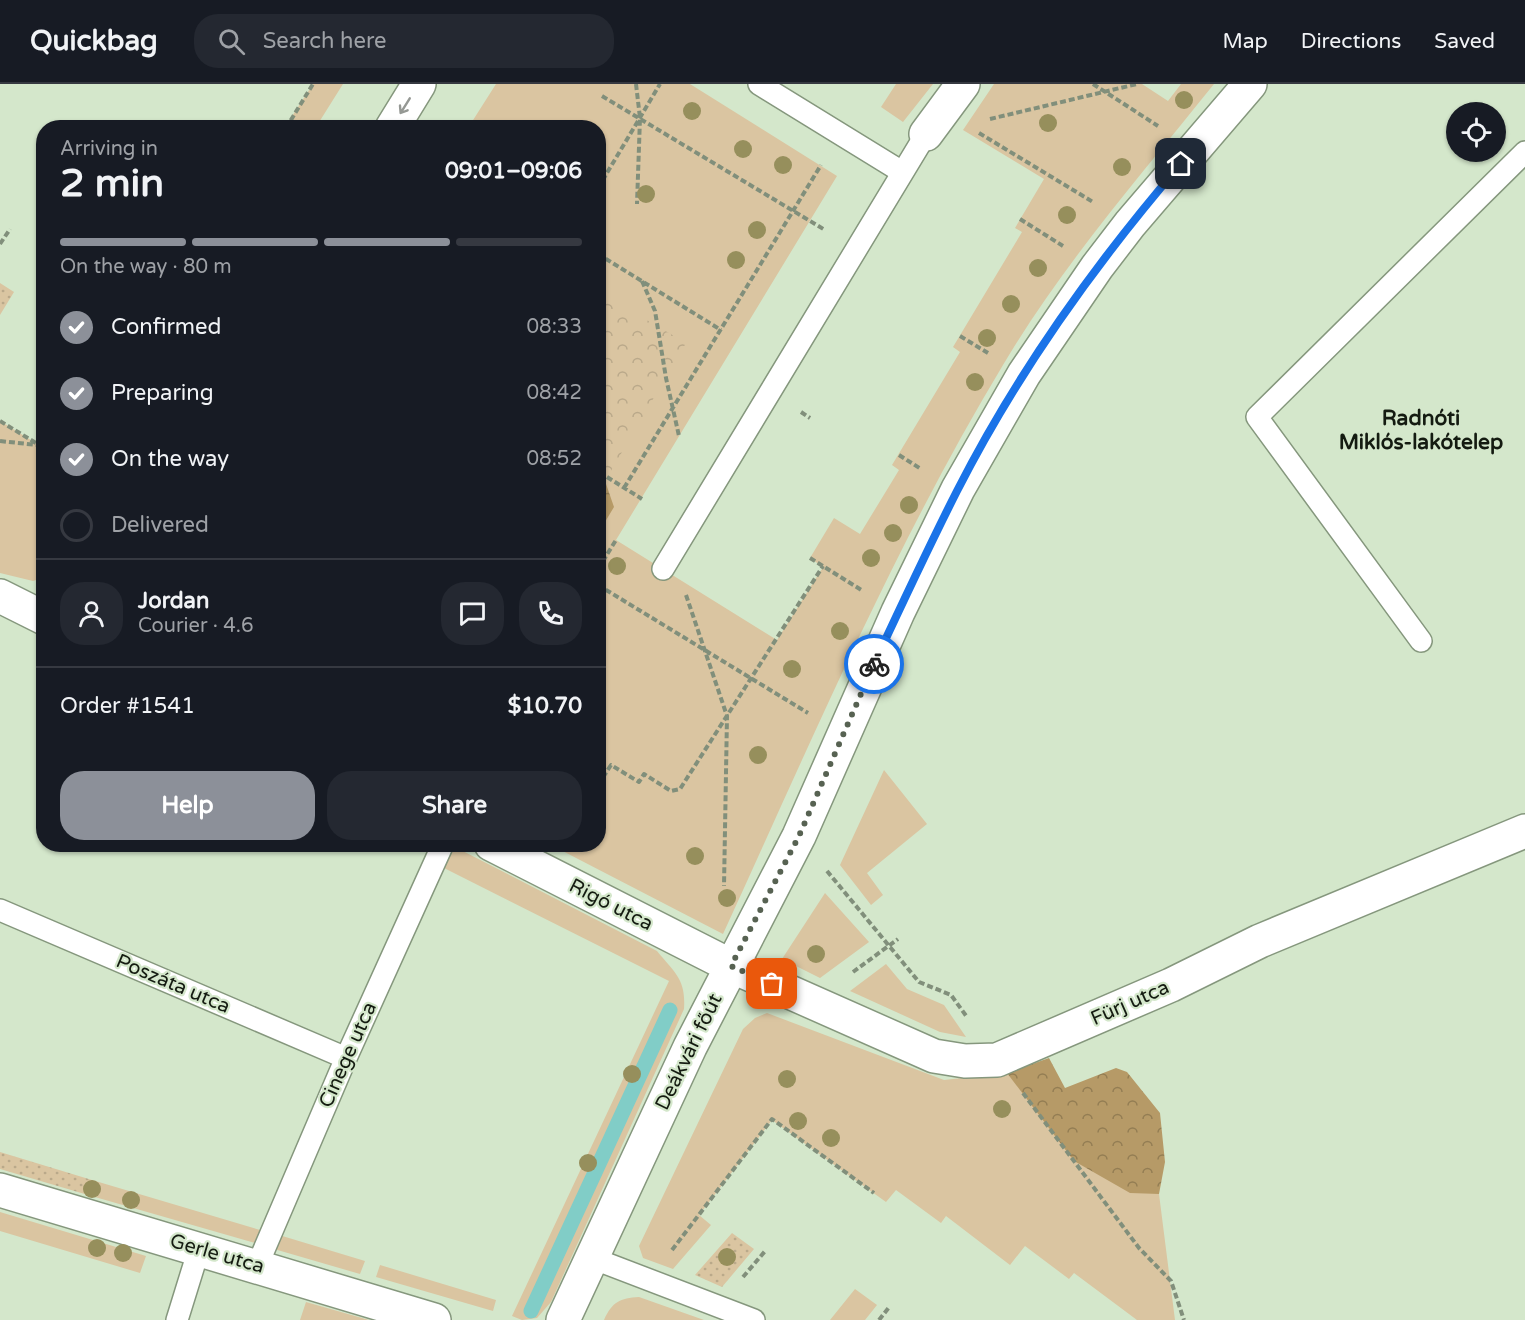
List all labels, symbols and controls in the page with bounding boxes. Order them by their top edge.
search box [194,14,614,68]
text: Quickbag [30,24,158,58]
icon: search [215,25,248,58]
text: Search here [263,28,387,54]
text: Map [1222,29,1268,54]
text: Directions [1301,29,1401,54]
text: Saved [1434,29,1495,54]
one-way arrow [399,97,411,114]
map controls [1446,102,1506,162]
button: locate [1446,102,1506,162]
text: Arriving in [60,137,158,161]
pin [1155,138,1206,189]
icon: home [1164,147,1197,180]
text: 09:01–09:06 [445,158,582,184]
text: 2 min [60,160,164,207]
text: On the way · 80 m [60,255,232,279]
icon: check [60,311,93,344]
text: Confirmed [111,314,221,340]
text: 08:33 [527,315,582,339]
icon: check [60,377,93,410]
text: Preparing [111,380,214,406]
text: 08:42 [527,381,582,405]
district label: Radnóti Miklós-lakótelep [1339,406,1503,455]
icon: check [60,443,93,476]
text: On the way [111,446,229,472]
text: 08:52 [527,447,582,471]
text: Delivered [111,512,209,538]
button: person [60,582,123,645]
button: chat [441,582,504,645]
button: phone [519,582,582,645]
text: Jordan [138,588,209,614]
text: Courier · 4.6 [138,614,253,638]
courier [844,634,904,694]
icon: bike [858,648,891,681]
text: Order #1541 [60,693,195,719]
text: $10.70 [508,693,582,719]
button: Help [60,771,315,840]
button: Share [327,771,582,840]
street label: Rigó utca [565,874,657,936]
street label: Poszáta utca [112,949,234,1019]
pin [746,958,797,1009]
icon: bag [755,967,788,1000]
street label: Fürj utca [1087,975,1173,1031]
street label: Deákvári főút [650,989,728,1114]
street label: Cinege utca [314,998,382,1112]
street label: Gerle utca [167,1229,267,1279]

